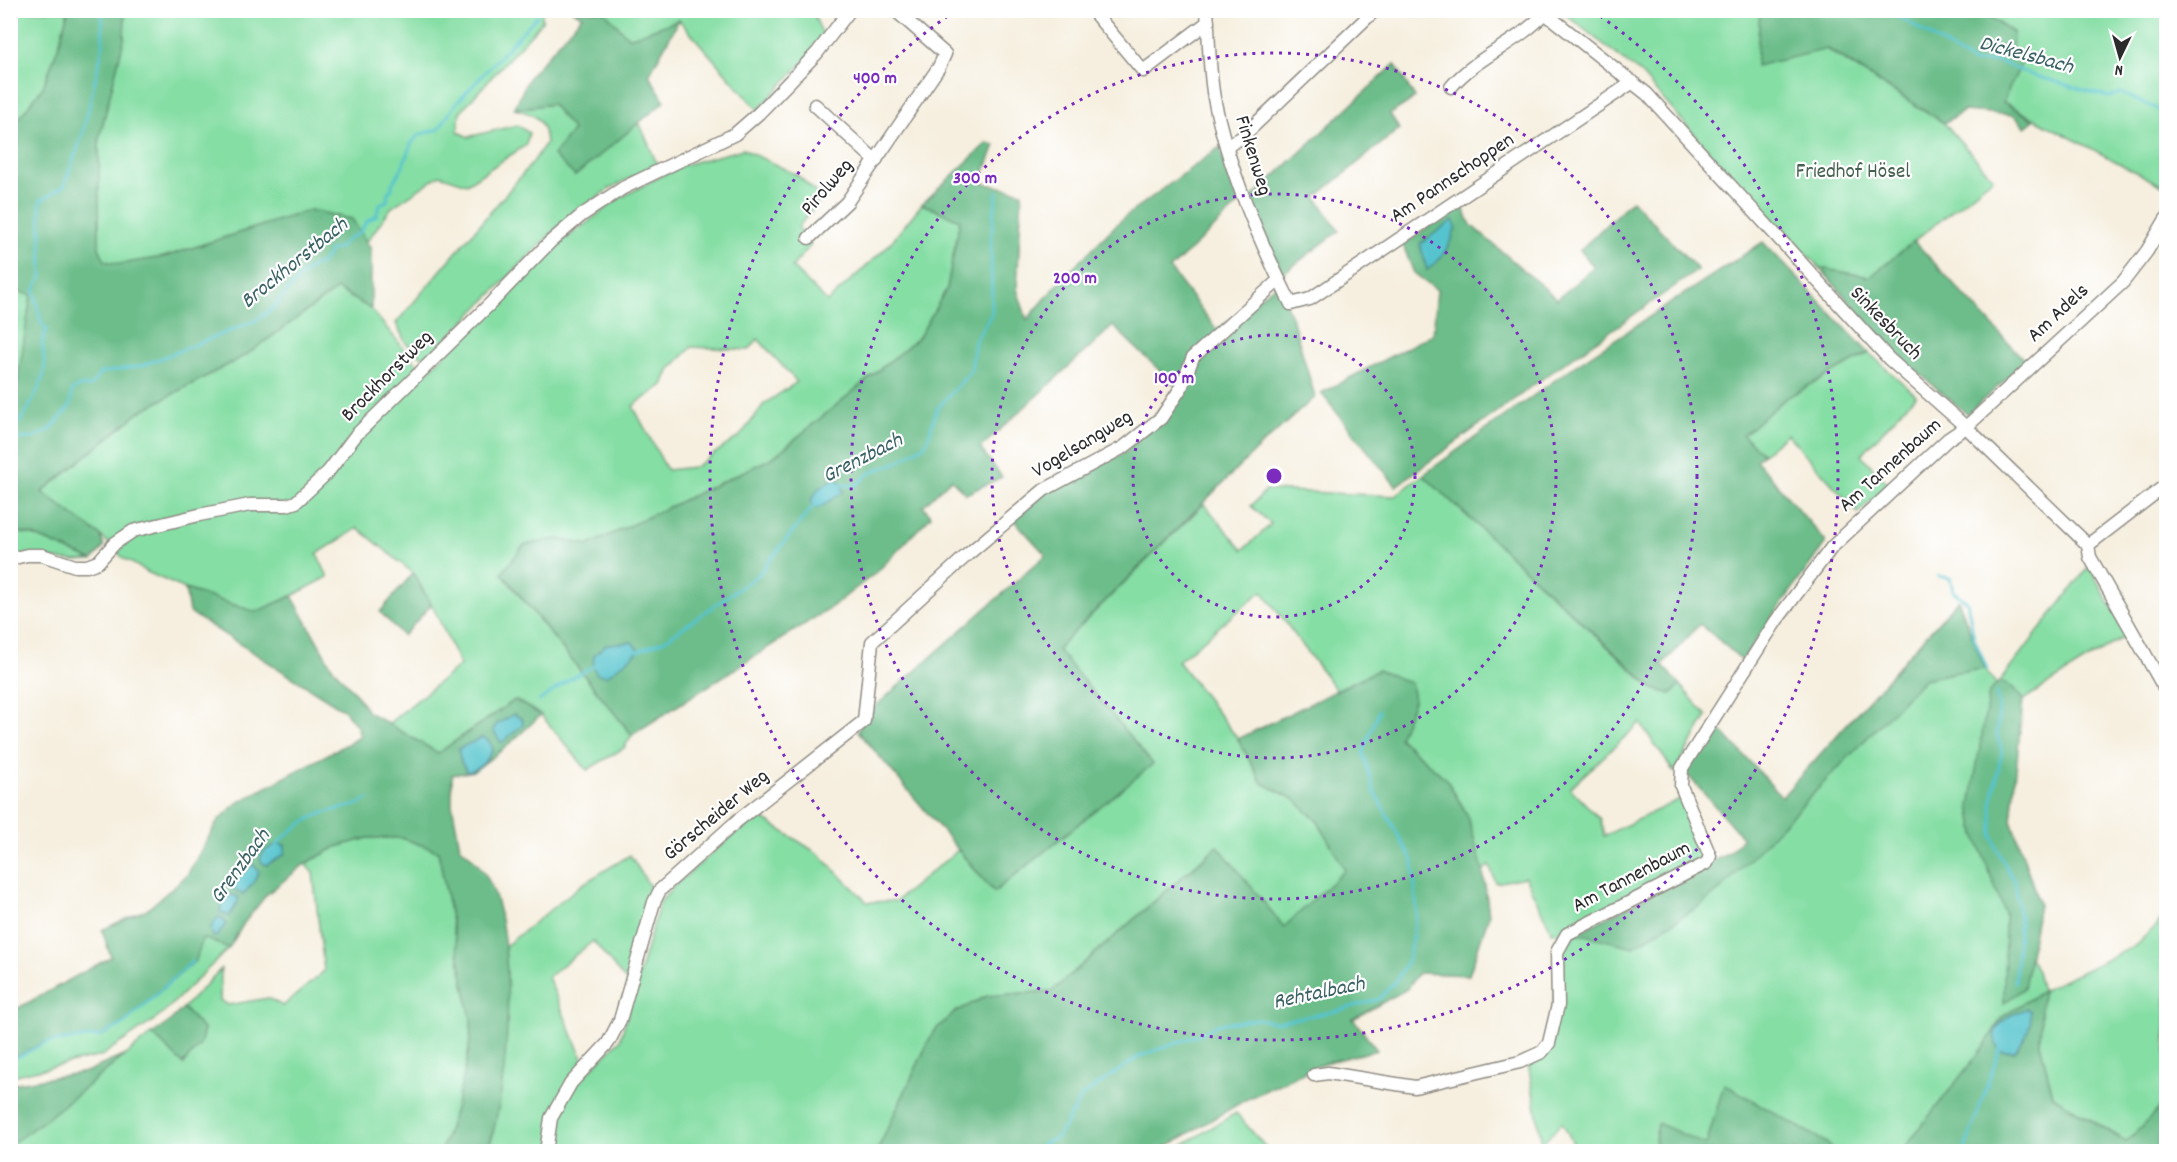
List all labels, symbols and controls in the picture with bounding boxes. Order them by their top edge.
north arrow [2090,27,2150,87]
water label: Dickelsbach [1976,29,2077,84]
text: N [2114,58,2124,81]
text: 400 m [853,67,897,92]
street label: Finkenweg [1226,112,1278,200]
street label: Am Pannschoppen [1385,126,1521,232]
street label: Pirolweg [795,153,861,223]
park label: Friedhof Hösel [1796,158,1910,188]
text: 300 m [953,167,997,192]
water label: Brockhorstbach [235,210,356,317]
text: 200 m [1053,267,1097,292]
street label: Am Adels [2021,277,2097,351]
street label: Sinkesbruch [1842,280,1928,368]
street label: Brockhorstweg [335,324,441,430]
text: 100 m [1154,367,1194,392]
street label: Vogelsangweg [1027,403,1139,487]
street label: Am Tannenbaum [1833,411,1949,521]
water label: Grenzbach [818,425,909,492]
centre of rings [1264,466,1284,486]
street label: Görscheider Weg [658,763,776,869]
water label: Grenzbach [203,822,279,911]
street label: Am Tannenbaum [1568,834,1696,922]
water label: Rehtalbach [1270,969,1369,1019]

